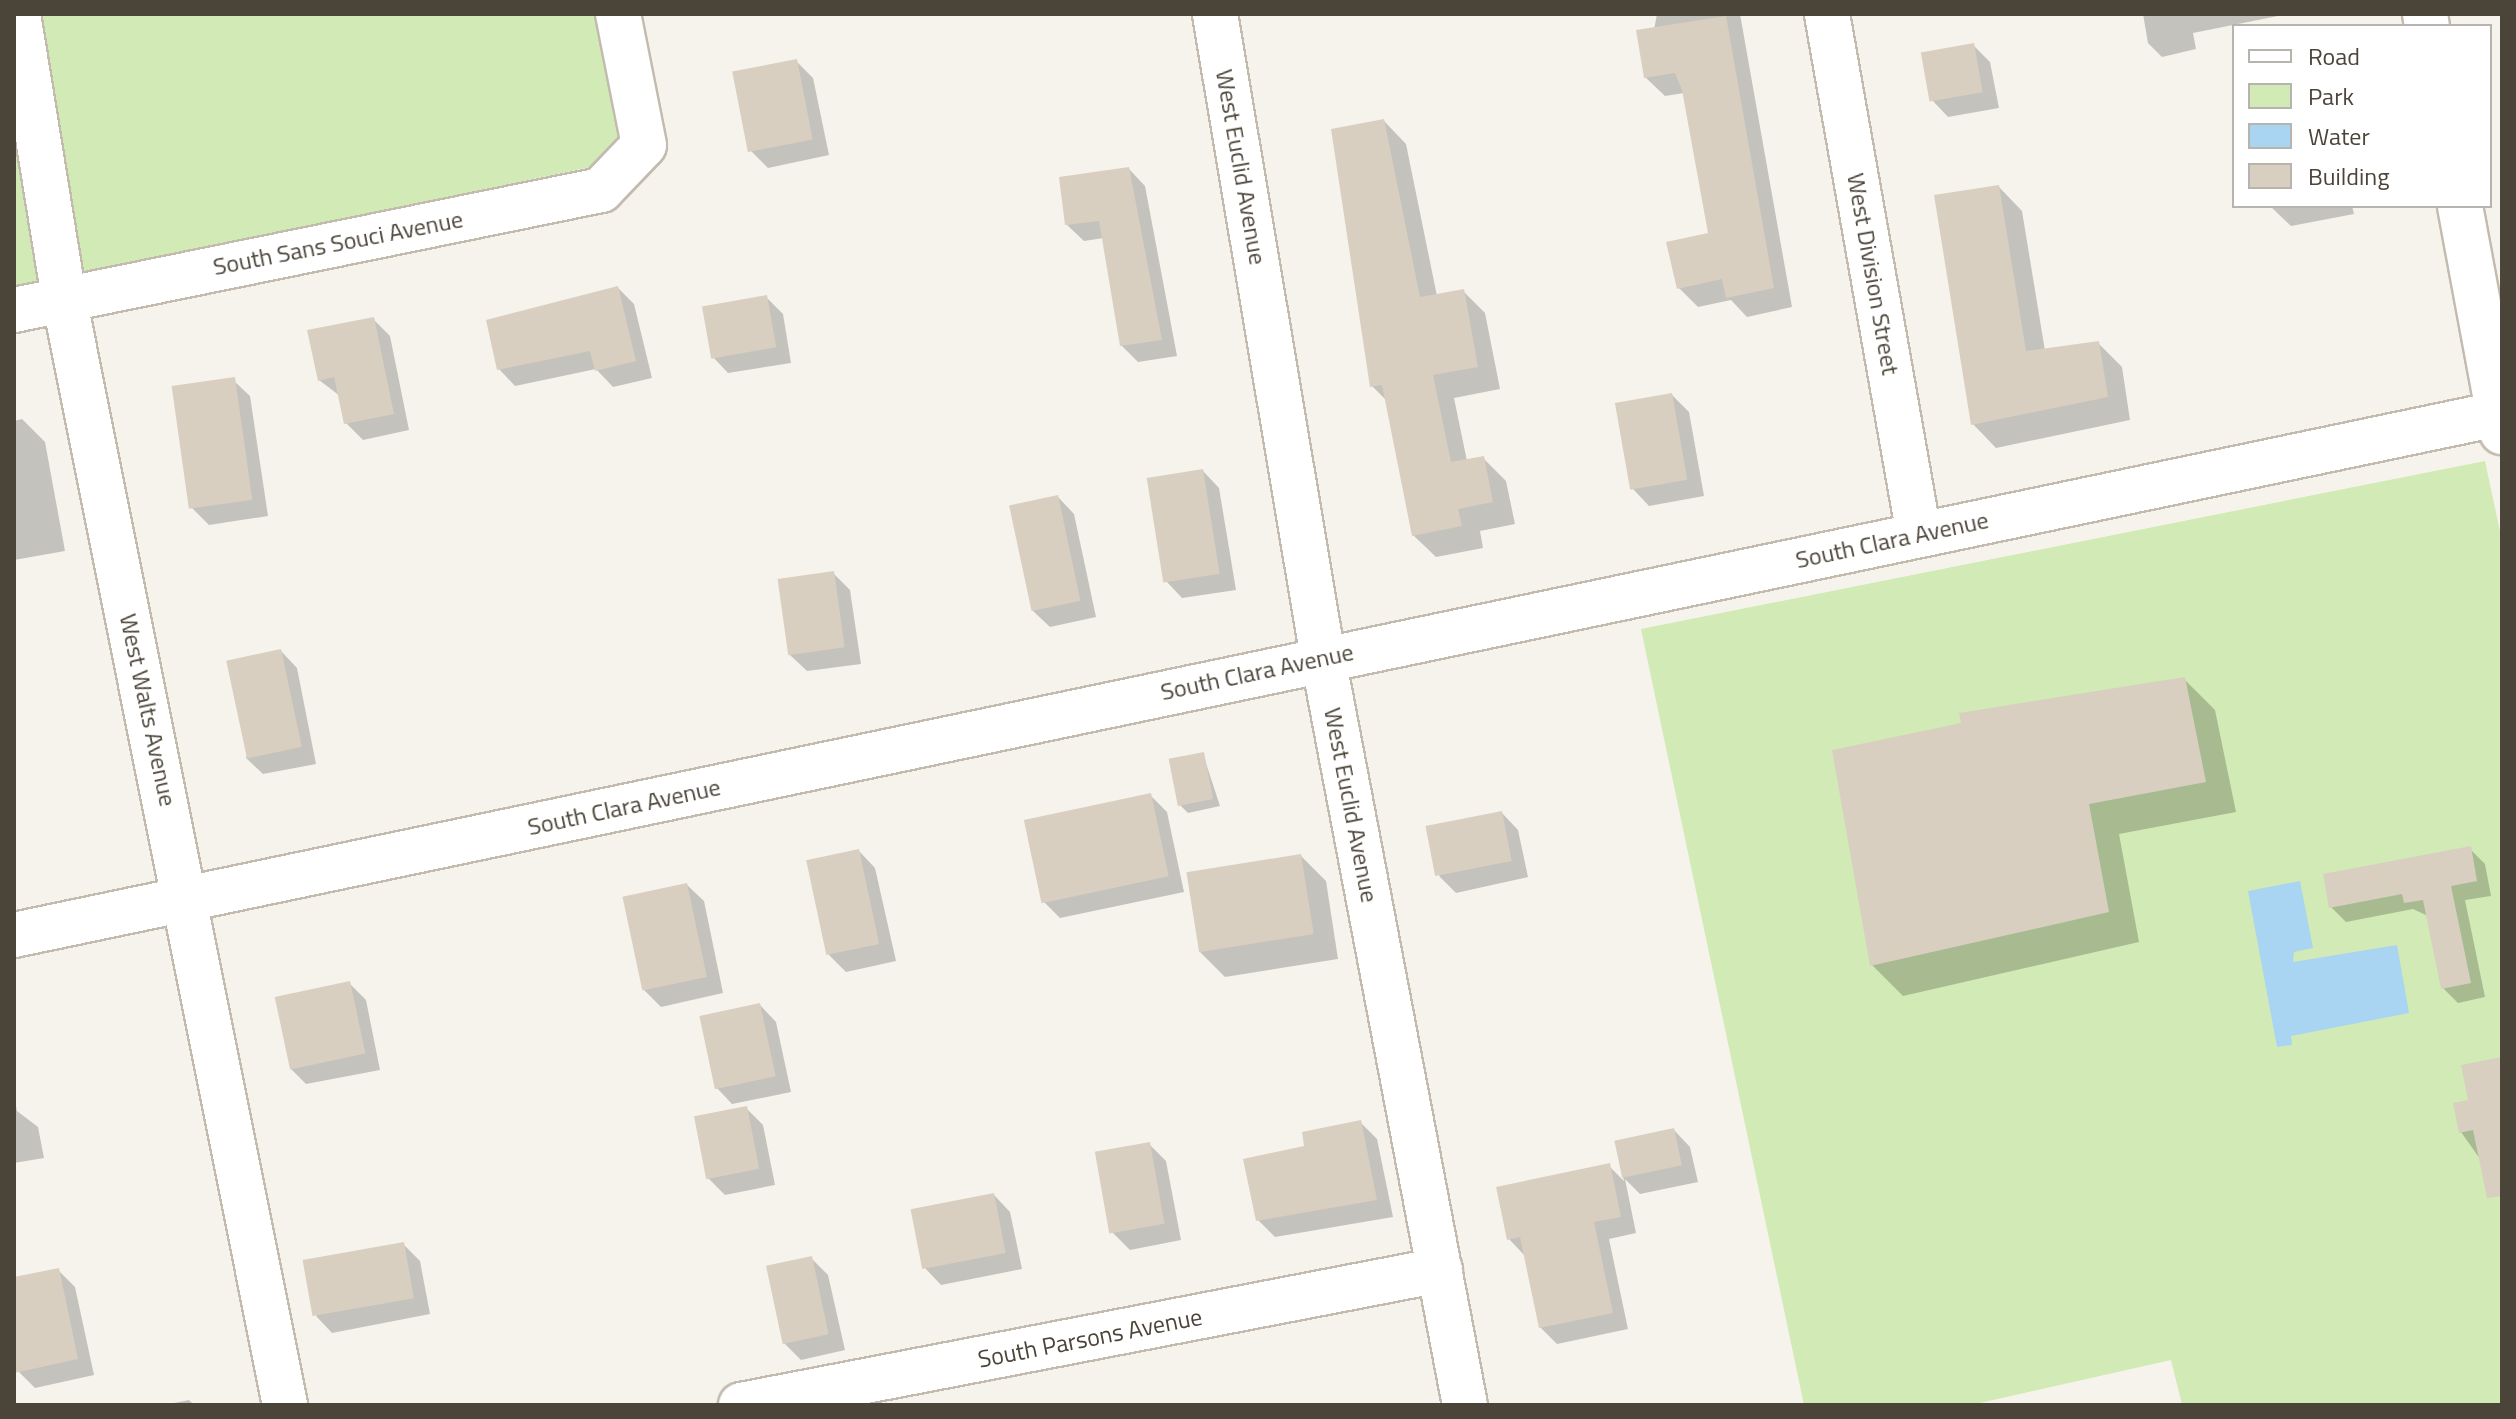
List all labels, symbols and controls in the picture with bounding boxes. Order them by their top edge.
legend [2232,24,2492,208]
text: Road [2308,38,2360,74]
street label: West Euclid Avenue [1210,67,1272,267]
text: Park [2308,78,2354,114]
text: Water [2308,118,2370,154]
text: Building [2308,158,2390,194]
street label: West Division Street [1841,171,1905,377]
street label: South Sans Souci Avenue [211,205,465,281]
street label: South Clara Avenue [1793,506,1991,574]
street label: West Walts Avenue [114,611,182,809]
street label: South Clara Avenue [1158,638,1356,706]
street label: West Euclid Avenue [1318,705,1384,905]
street label: South Clara Avenue [525,773,723,841]
street label: South Parsons Avenue [976,1302,1204,1374]

